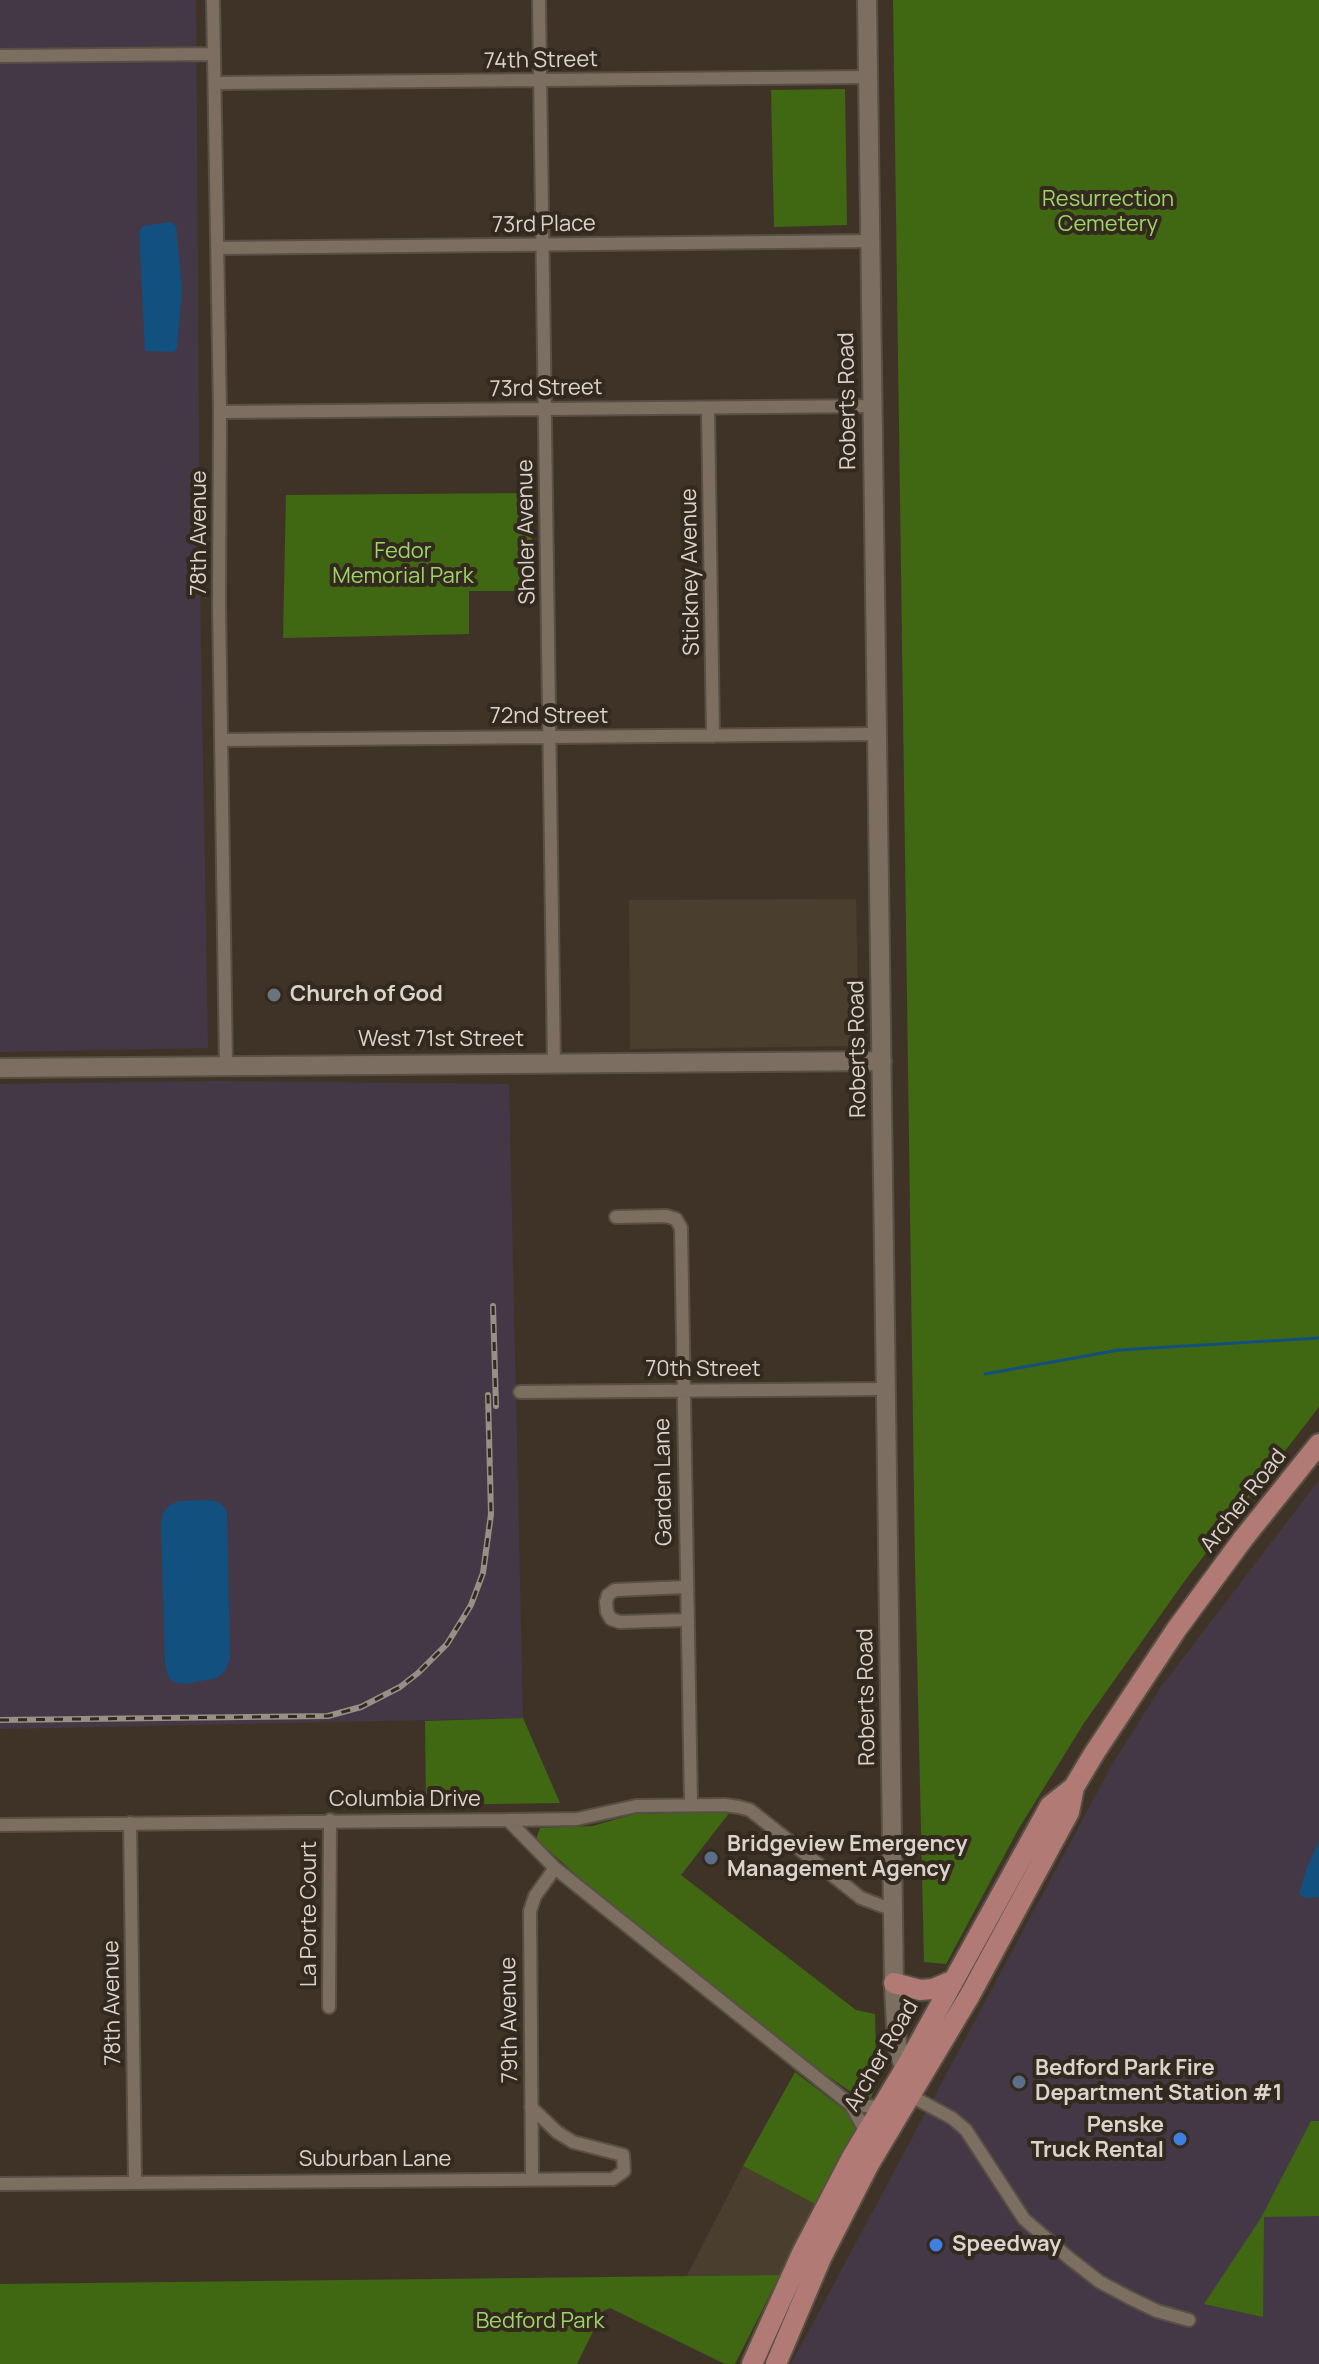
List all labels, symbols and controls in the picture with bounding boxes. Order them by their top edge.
street label: 74th Street [484,47,598,75]
park label: Resurrection Cemetery [1042,187,1174,238]
street label: 73rd Place [492,211,596,239]
street label: Roberts Road [834,332,862,470]
street label: 73rd Street [489,375,603,403]
street label: Sholer Avenue [513,459,541,605]
street label: 78th Avenue [187,470,213,596]
street label: Stickney Avenue [676,488,706,656]
park label: Fedor Memorial Park [332,539,474,590]
street label: 72nd Street [490,704,608,730]
street label: Roberts Road [844,980,872,1118]
place label: Church of God [290,982,443,1008]
marker: Church of God [265,986,283,1004]
street label: West 71st Street [358,1027,524,1053]
street label: 70th Street [645,1357,761,1383]
street label: Garden Lane [650,1418,678,1546]
street label: Archer Road [1195,1444,1293,1558]
street label: Roberts Road [853,1628,881,1766]
street label: Columbia Drive [329,1787,481,1813]
place label: Bridgeview Emergency Management Agency [727,1832,968,1884]
street label: La Porte Court [297,1841,323,1987]
marker: Bridgeview Emergency Management Agency [702,1849,720,1867]
street label: 78th Avenue [99,1940,127,2066]
street label: 79th Avenue [496,1957,524,2083]
street label: Archer Road [840,1996,924,2116]
place label: Bedford Park Fire Department Station #1 [1035,2056,1282,2108]
marker: Bedford Park Fire Department Station #1 [1010,2073,1028,2091]
place label: Penske Truck Rental [1031,2113,1164,2164]
marker: Penske Truck Rental [1171,2130,1189,2148]
street label: Suburban Lane [299,2147,451,2173]
place label: Speedway [952,2232,1061,2258]
marker: Speedway [927,2236,945,2254]
park label: Bedford Park [476,2309,604,2335]

